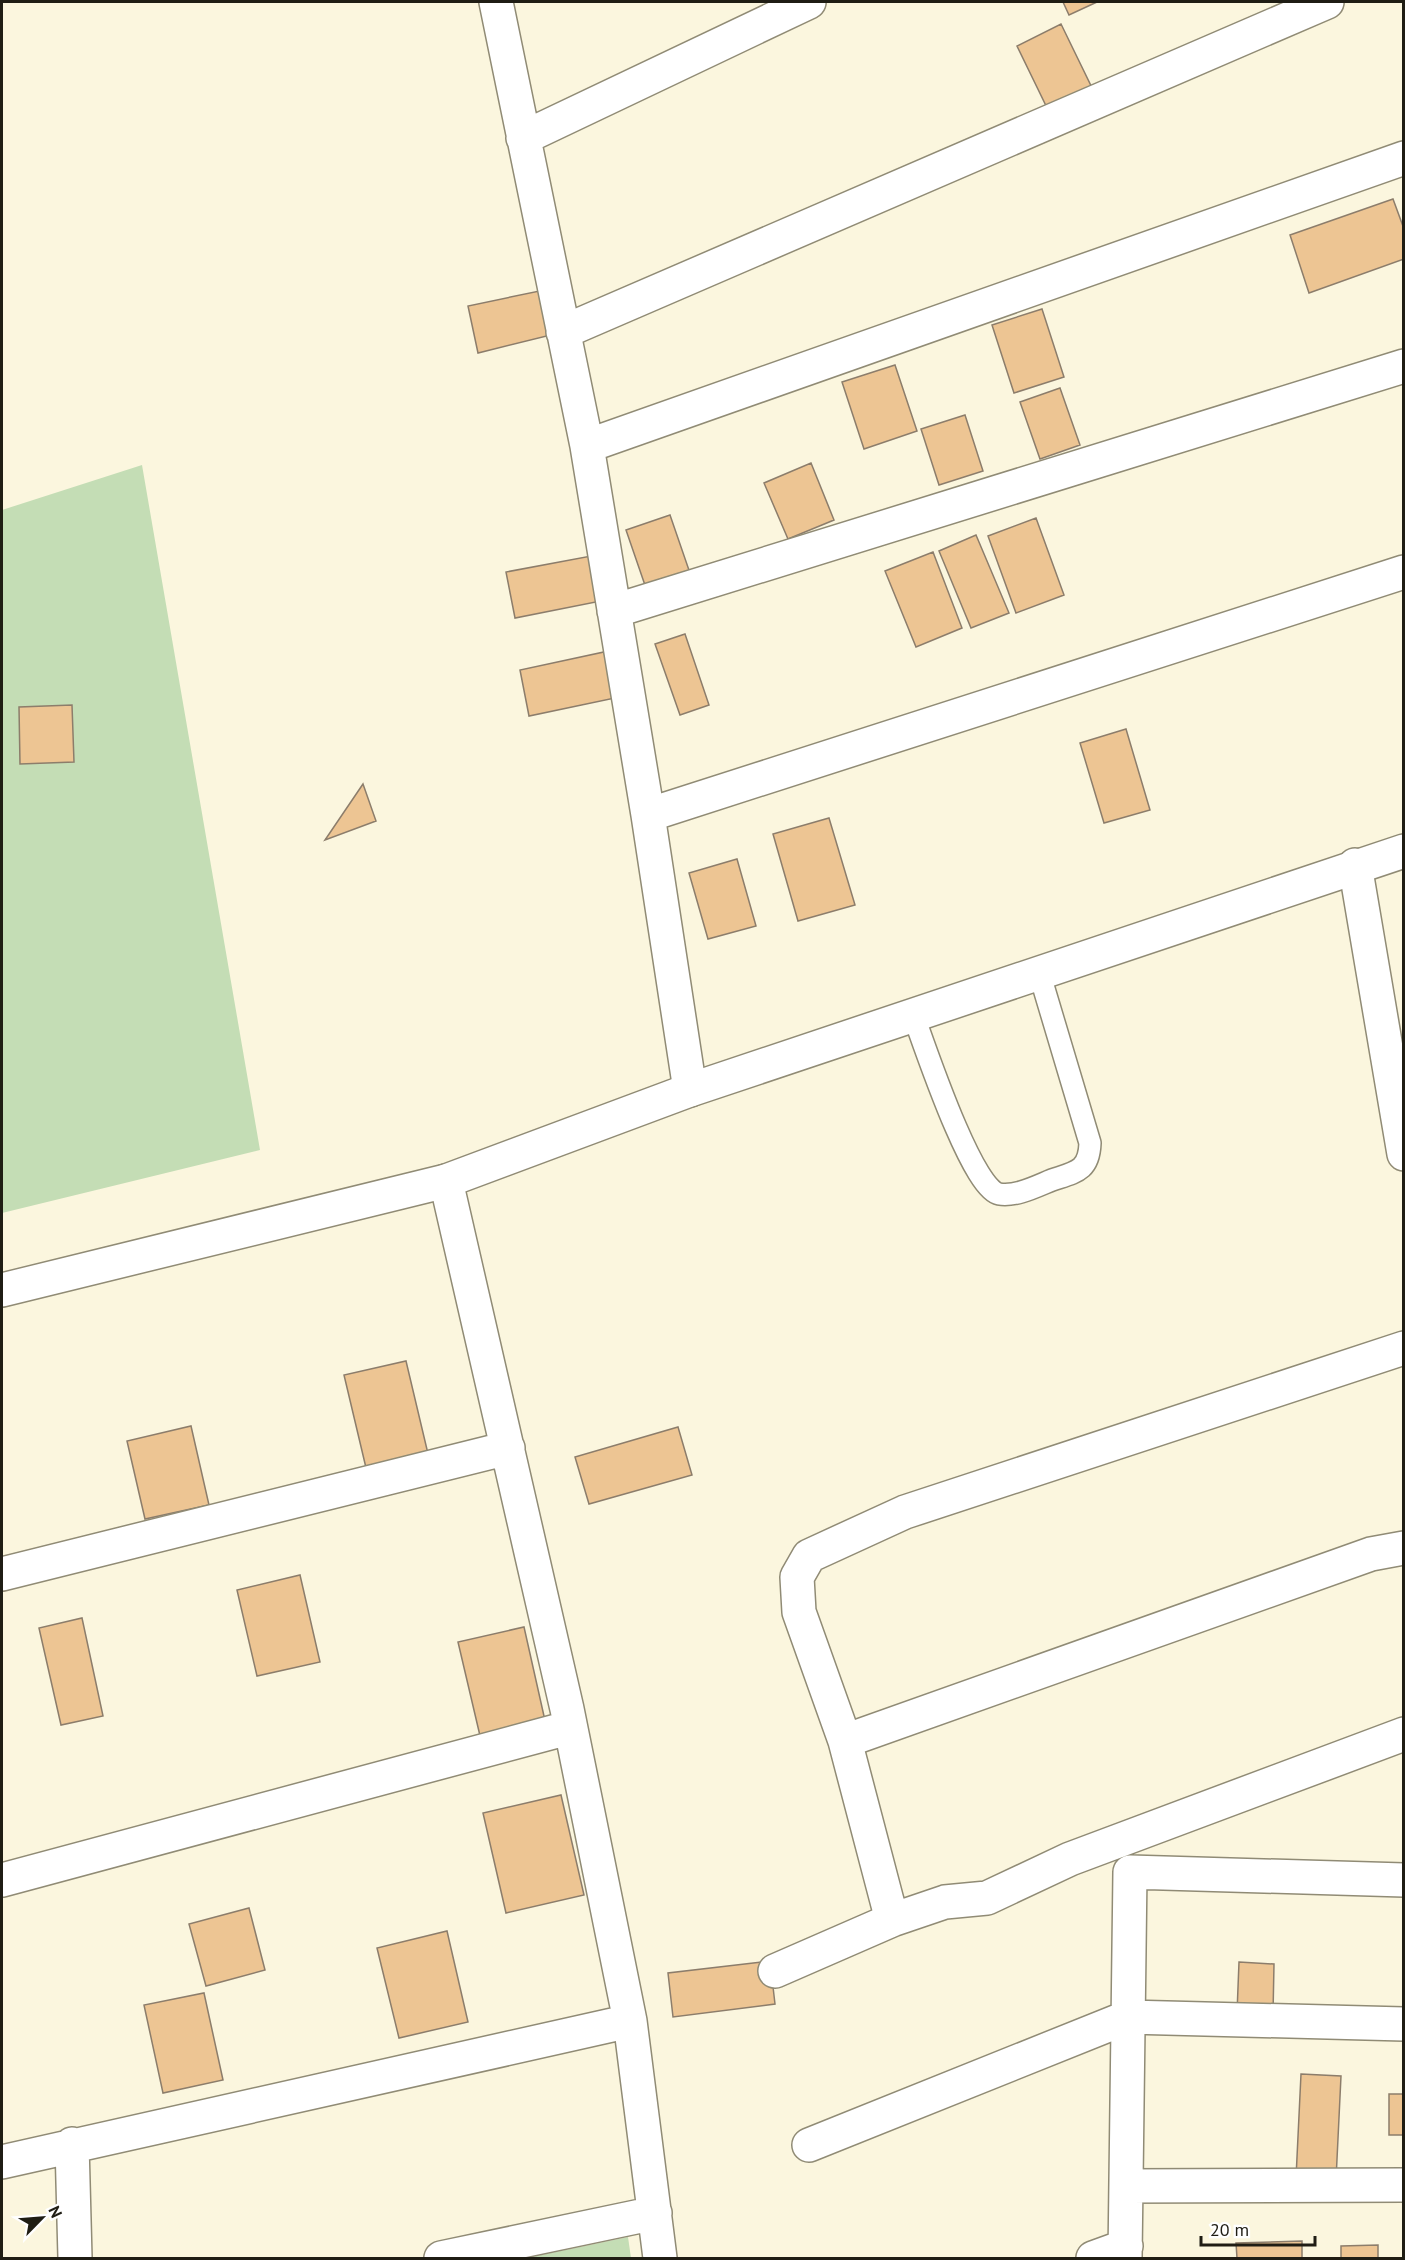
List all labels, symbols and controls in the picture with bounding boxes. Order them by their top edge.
north arrow [12,2188,72,2248]
text: N [44,2203,67,2221]
scale bar [1201,2209,1315,2247]
text: 20 m [1210,2218,1249,2241]

